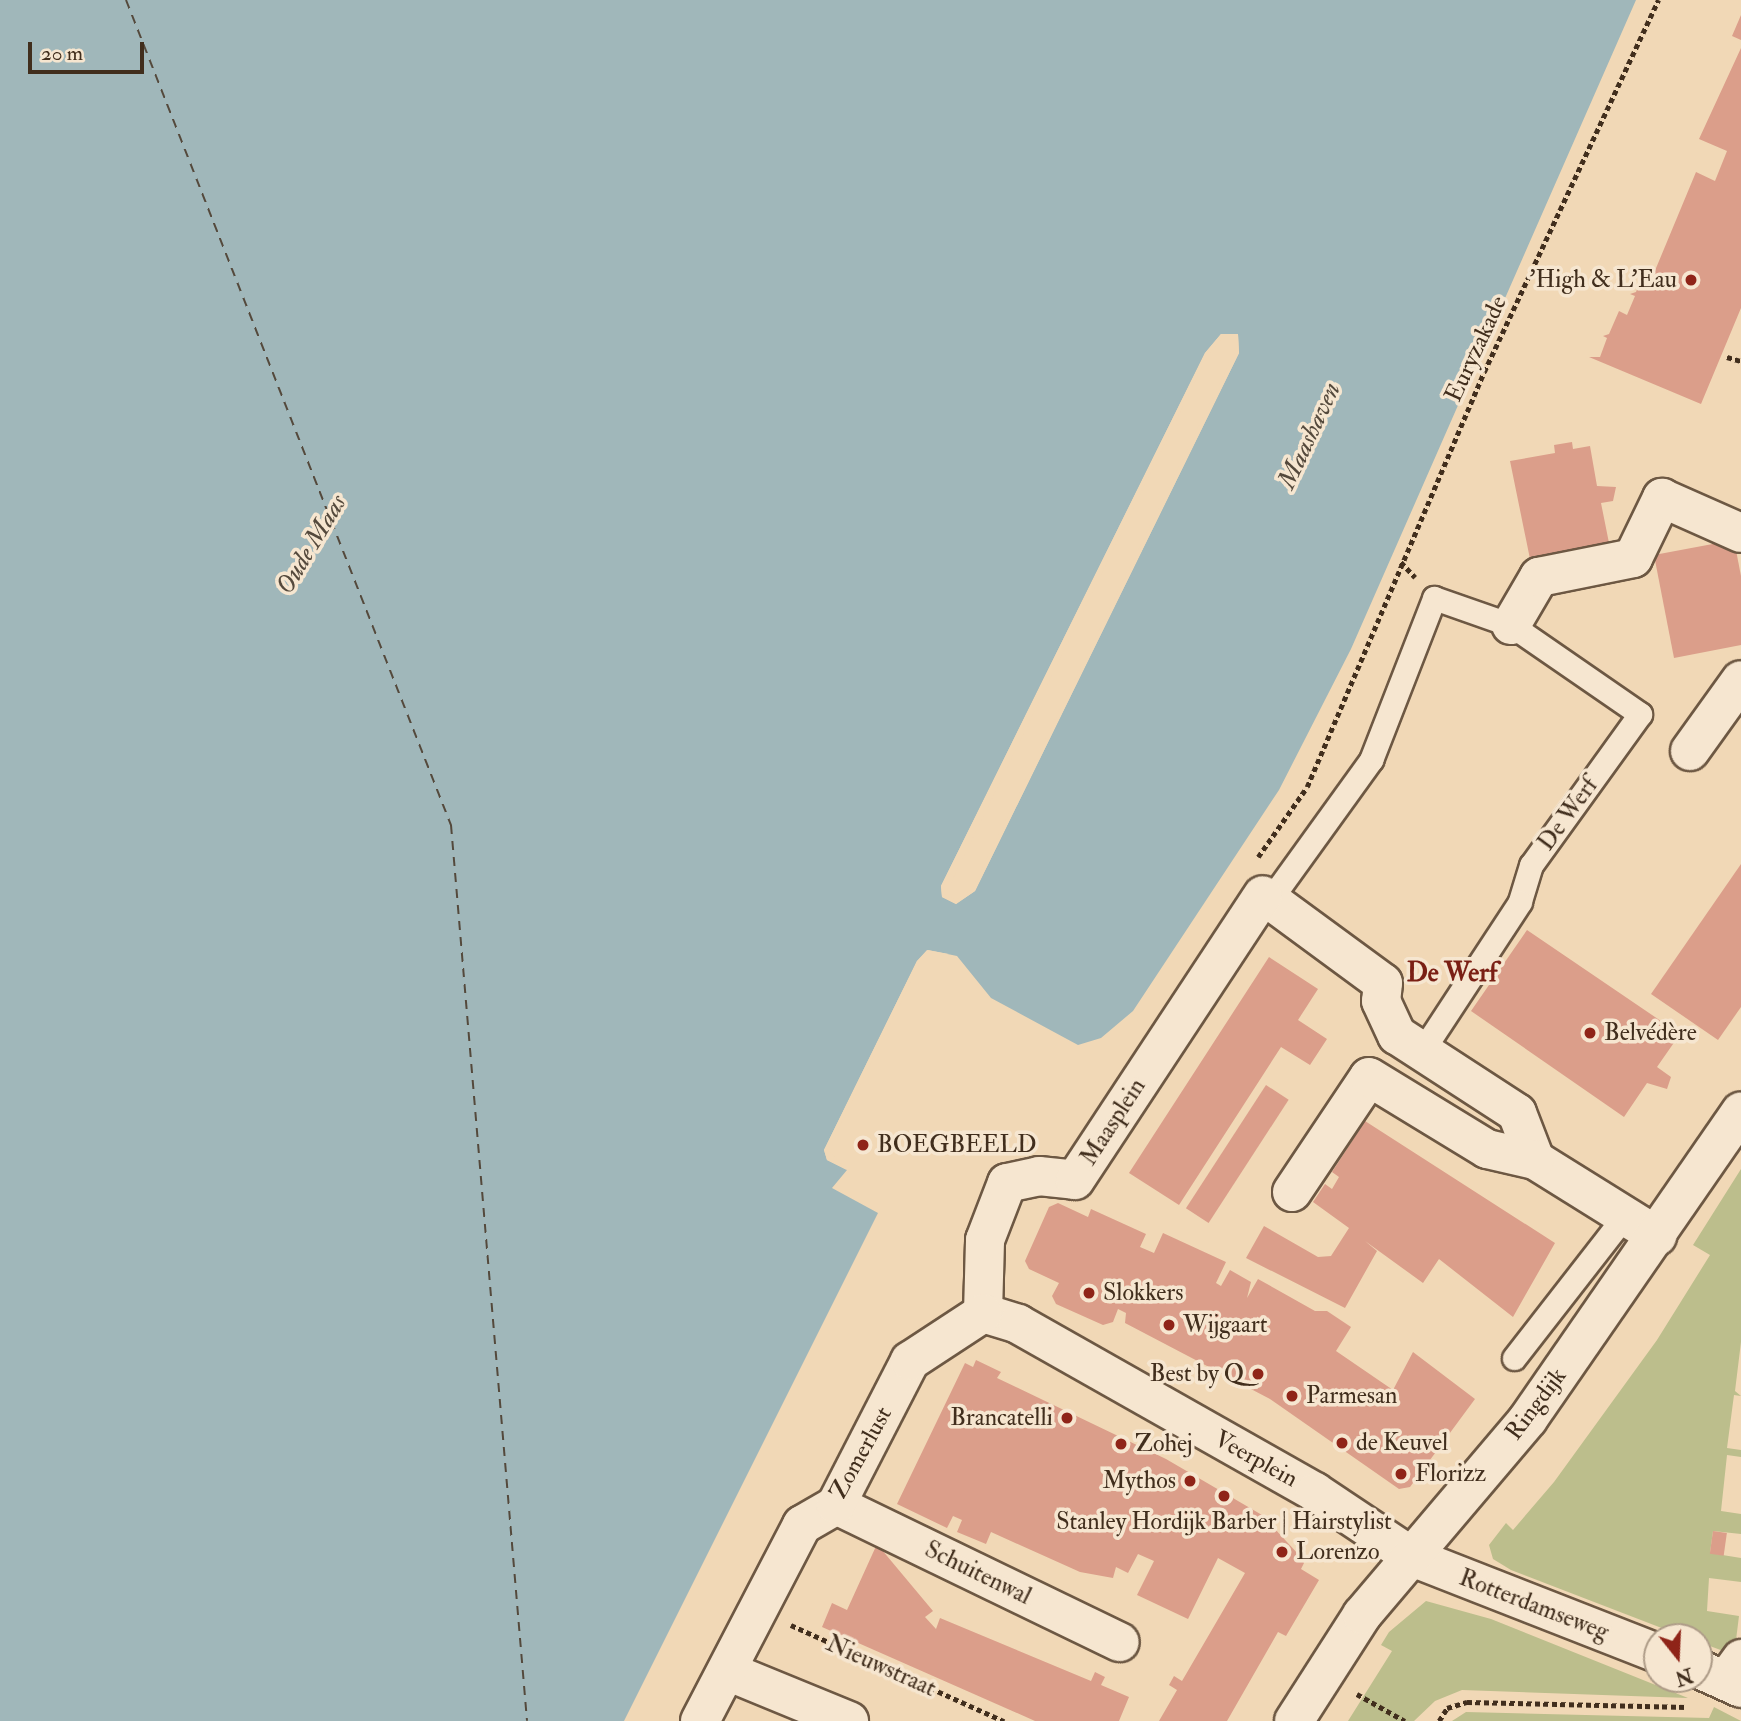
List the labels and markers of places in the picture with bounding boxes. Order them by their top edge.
place label: 'High & L'Eau [1529,266,1677,294]
marker: 'High & L'Eau [1683,272,1699,288]
place label: Belvédère [1604,1019,1697,1047]
marker: Belvédère [1582,1025,1598,1041]
place label: BOEGBEELD [877,1131,1037,1159]
marker: BOEGBEELD [855,1137,871,1153]
place label: Slokkers [1103,1279,1184,1307]
marker: Slokkers [1081,1285,1097,1301]
place label: Wijgaart [1183,1311,1267,1339]
marker: Wijgaart [1161,1317,1177,1333]
place label: Best by Q [1150,1360,1244,1388]
marker: Best by Q [1250,1366,1266,1382]
place label: Parmesan [1306,1382,1397,1410]
marker: Parmesan [1284,1388,1300,1404]
place label: Brancatelli [950,1404,1053,1432]
marker: Brancatelli [1059,1410,1075,1426]
place label: de Keuvel [1356,1429,1448,1457]
place label: Zohej [1135,1430,1193,1458]
marker: de Keuvel [1334,1435,1350,1451]
marker: Zohej [1113,1436,1129,1452]
place label: Florizz [1415,1460,1486,1488]
marker: Florizz [1393,1466,1409,1482]
place label: Mythos [1103,1467,1176,1495]
marker: Mythos [1182,1473,1198,1489]
marker: Stanley Hordijk Barber | Hairstylist [1216,1488,1232,1504]
place label: Stanley Hordijk Barber | Hairstylist [1056,1508,1392,1536]
place label: Lorenzo [1296,1538,1379,1566]
marker: Lorenzo [1274,1544,1290,1560]

